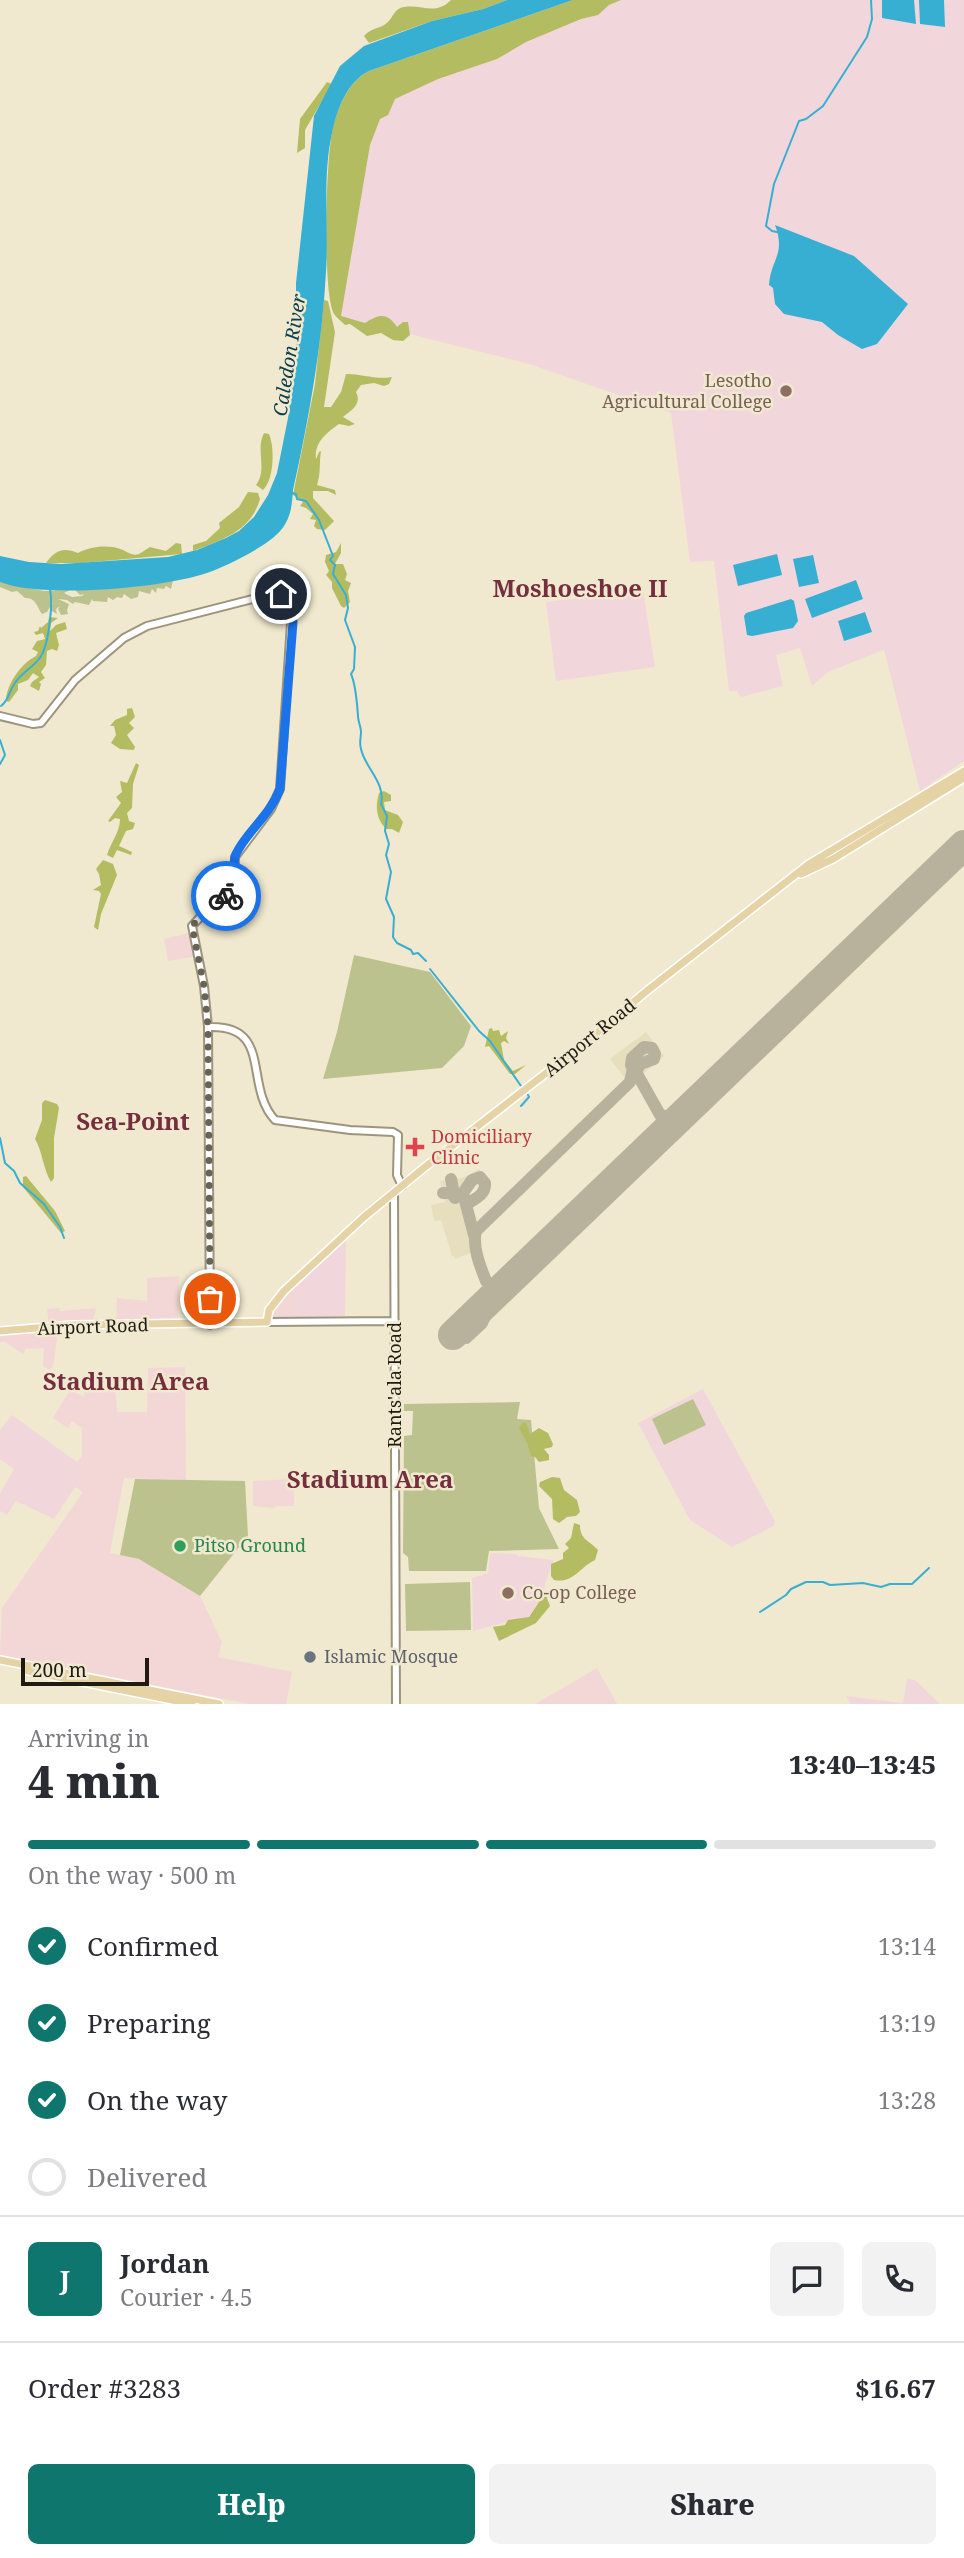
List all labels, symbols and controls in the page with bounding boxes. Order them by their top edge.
water label: Caledon River [267,292,311,418]
place label: Lesotho Agricultural College [602,368,772,413]
marker: Lesotho Agricultural College [778,383,794,399]
pin [251,564,311,624]
district label: Moshoeshoe II [492,571,668,604]
icon: home [262,575,300,613]
courier [191,861,261,931]
icon: bike [207,877,245,915]
street label: Airport Road [539,993,640,1082]
district label: Sea-Point [76,1104,190,1137]
place label: Domiciliary Clinic [431,1124,533,1169]
marker: Domiciliary Clinic [405,1137,425,1157]
pin [180,1269,240,1329]
icon: bag [191,1280,229,1318]
street label: Airport Road [37,1312,149,1340]
street label: Rants'ala Road [382,1322,406,1448]
district label: Stadium Area [43,1364,209,1397]
district label: Stadium Area [287,1462,453,1495]
place label: Pitso Ground [194,1533,306,1557]
marker: Pitso Ground [172,1538,188,1554]
place label: Co-op College [522,1580,637,1604]
marker: Co-op College [500,1585,516,1601]
place label: Islamic Mosque [324,1644,458,1668]
marker: Islamic Mosque [302,1649,318,1665]
scale bar [21,1655,149,1687]
text: 200 m [32,1657,87,1683]
text: Arriving in [28,1722,149,1754]
text: 13:40–13:45 [789,1746,936,1782]
text: 4 min [28,1749,160,1811]
text: On the way · 500 m [28,1859,236,1891]
icon: check [28,1927,66,1965]
text: Confirmed [87,1928,219,1964]
text: 13:14 [878,1930,936,1962]
icon: check [28,2004,66,2042]
text: Preparing [87,2005,211,2041]
text: 13:19 [878,2007,936,2039]
icon: check [28,2081,66,2119]
text: On the way [87,2082,227,2118]
text: 13:28 [878,2084,936,2116]
text: Delivered [87,2159,207,2195]
button: chat [770,2242,844,2316]
button: phone [862,2242,936,2316]
text: Jordan [120,2245,210,2281]
text: J [60,2261,70,2297]
text: Courier · 4.5 [120,2281,253,2313]
text: Order #3283 [28,2370,181,2406]
text: $16.67 [855,2370,936,2406]
button: Help [28,2464,475,2544]
button: Share [489,2464,936,2544]

